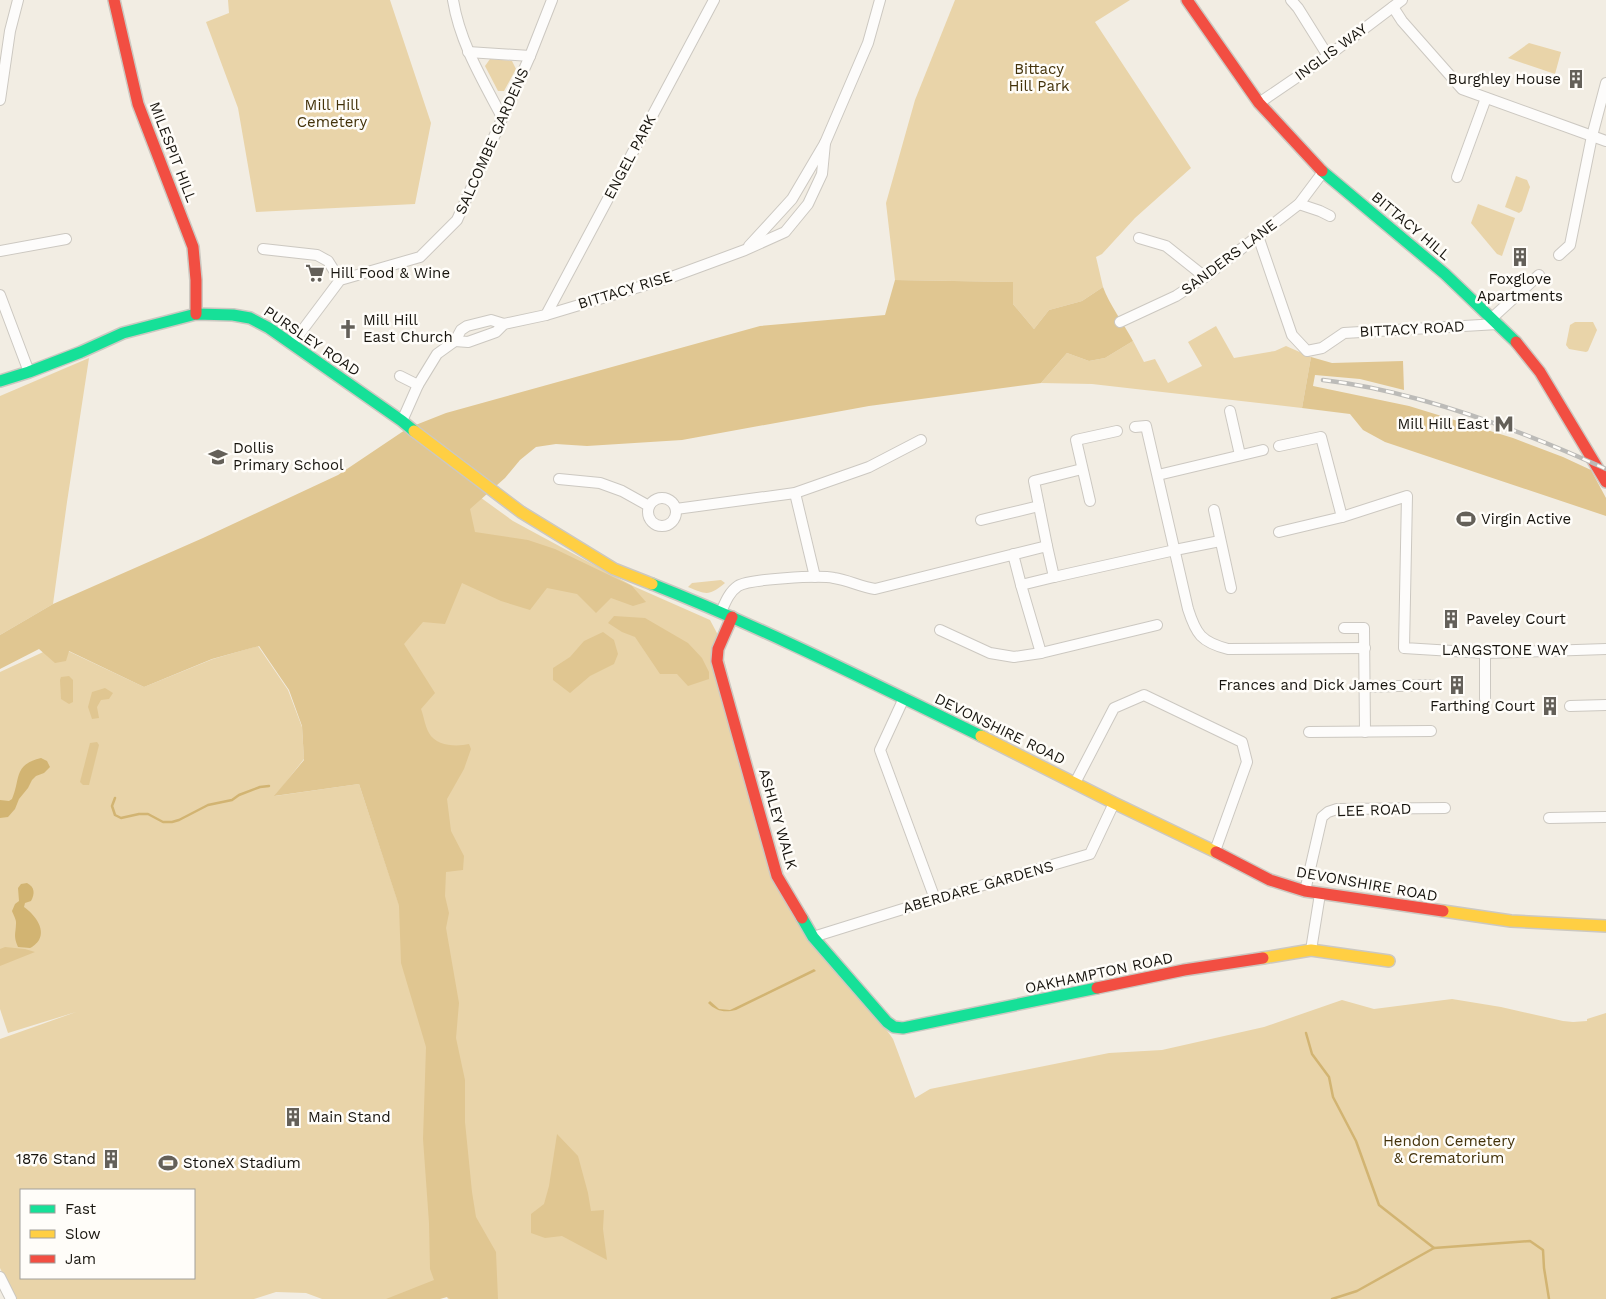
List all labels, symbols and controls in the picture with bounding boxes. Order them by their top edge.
street label: INGLIS WAY [1291,19,1371,84]
park label: Bittacy Hill Park [1008,60,1070,95]
street label: SALCOMBE GARDENS [452,65,532,217]
building icon: Burghley House [1565,68,1587,90]
place label: Burghley House [1448,70,1561,88]
park label: Mill Hill Cemetery [297,96,367,131]
street label: MILESPIT HILL [146,99,200,205]
street label: ENGEL PARK [600,112,660,202]
street label: BITTACY HILL [1368,188,1454,264]
street label: SANDERS LANE [1178,215,1280,299]
building icon: Foxglove Apartments [1509,246,1531,268]
supermarket icon: Hill Food & Wine [304,262,326,284]
place label: Hill Food & Wine [330,264,450,282]
street label: BITTACY RISE [576,267,674,313]
place label: Foxglove Apartments [1477,270,1563,305]
street label: PURSLEY ROAD [260,302,364,380]
place label: Mill Hill East Church [363,311,453,346]
street label: BITTACY ROAD [1359,317,1465,341]
church icon: Mill Hill East Church [337,318,359,340]
metro station icon: Mill Hill East [1493,413,1515,435]
place label: Mill Hill East [1397,415,1490,433]
place label: Dollis Primary School [233,439,344,474]
school or university icon: Dollis Primary School [207,446,229,468]
sports icon: Virgin Active [1455,508,1477,530]
place label: Virgin Active [1481,510,1571,528]
building icon: Paveley Court [1440,608,1462,630]
place label: Paveley Court [1466,610,1566,628]
street label: LANGSTONE WAY [1442,641,1569,659]
building icon: Frances and Dick James Court [1446,674,1468,696]
place label: Frances and Dick James Court [1218,676,1443,694]
street label: DEVONSHIRE ROAD [932,689,1068,769]
building icon: Farthing Court [1539,695,1561,717]
place label: Farthing Court [1430,697,1536,715]
street label: ASHLEY WALK [755,766,801,872]
street label: LEE ROAD [1336,800,1412,820]
street label: ABERDARE GARDENS [901,857,1055,917]
street label: DEVONSHIRE ROAD [1295,863,1439,905]
street label: OAKHAMPTON ROAD [1023,948,1175,998]
building icon: Main Stand [282,1106,304,1128]
place label: Main Stand [308,1108,391,1126]
park label: Hendon Cemetery & Crematorium [1383,1132,1515,1167]
building icon: 1876 Stand [100,1148,122,1170]
place label: 1876 Stand [16,1150,96,1168]
sports icon: StoneX Stadium [157,1152,179,1174]
place label: StoneX Stadium [183,1154,301,1172]
legend [20,1189,195,1279]
text: Fast [65,1200,97,1218]
text: Slow [65,1225,101,1243]
text: Jam [65,1250,96,1268]

